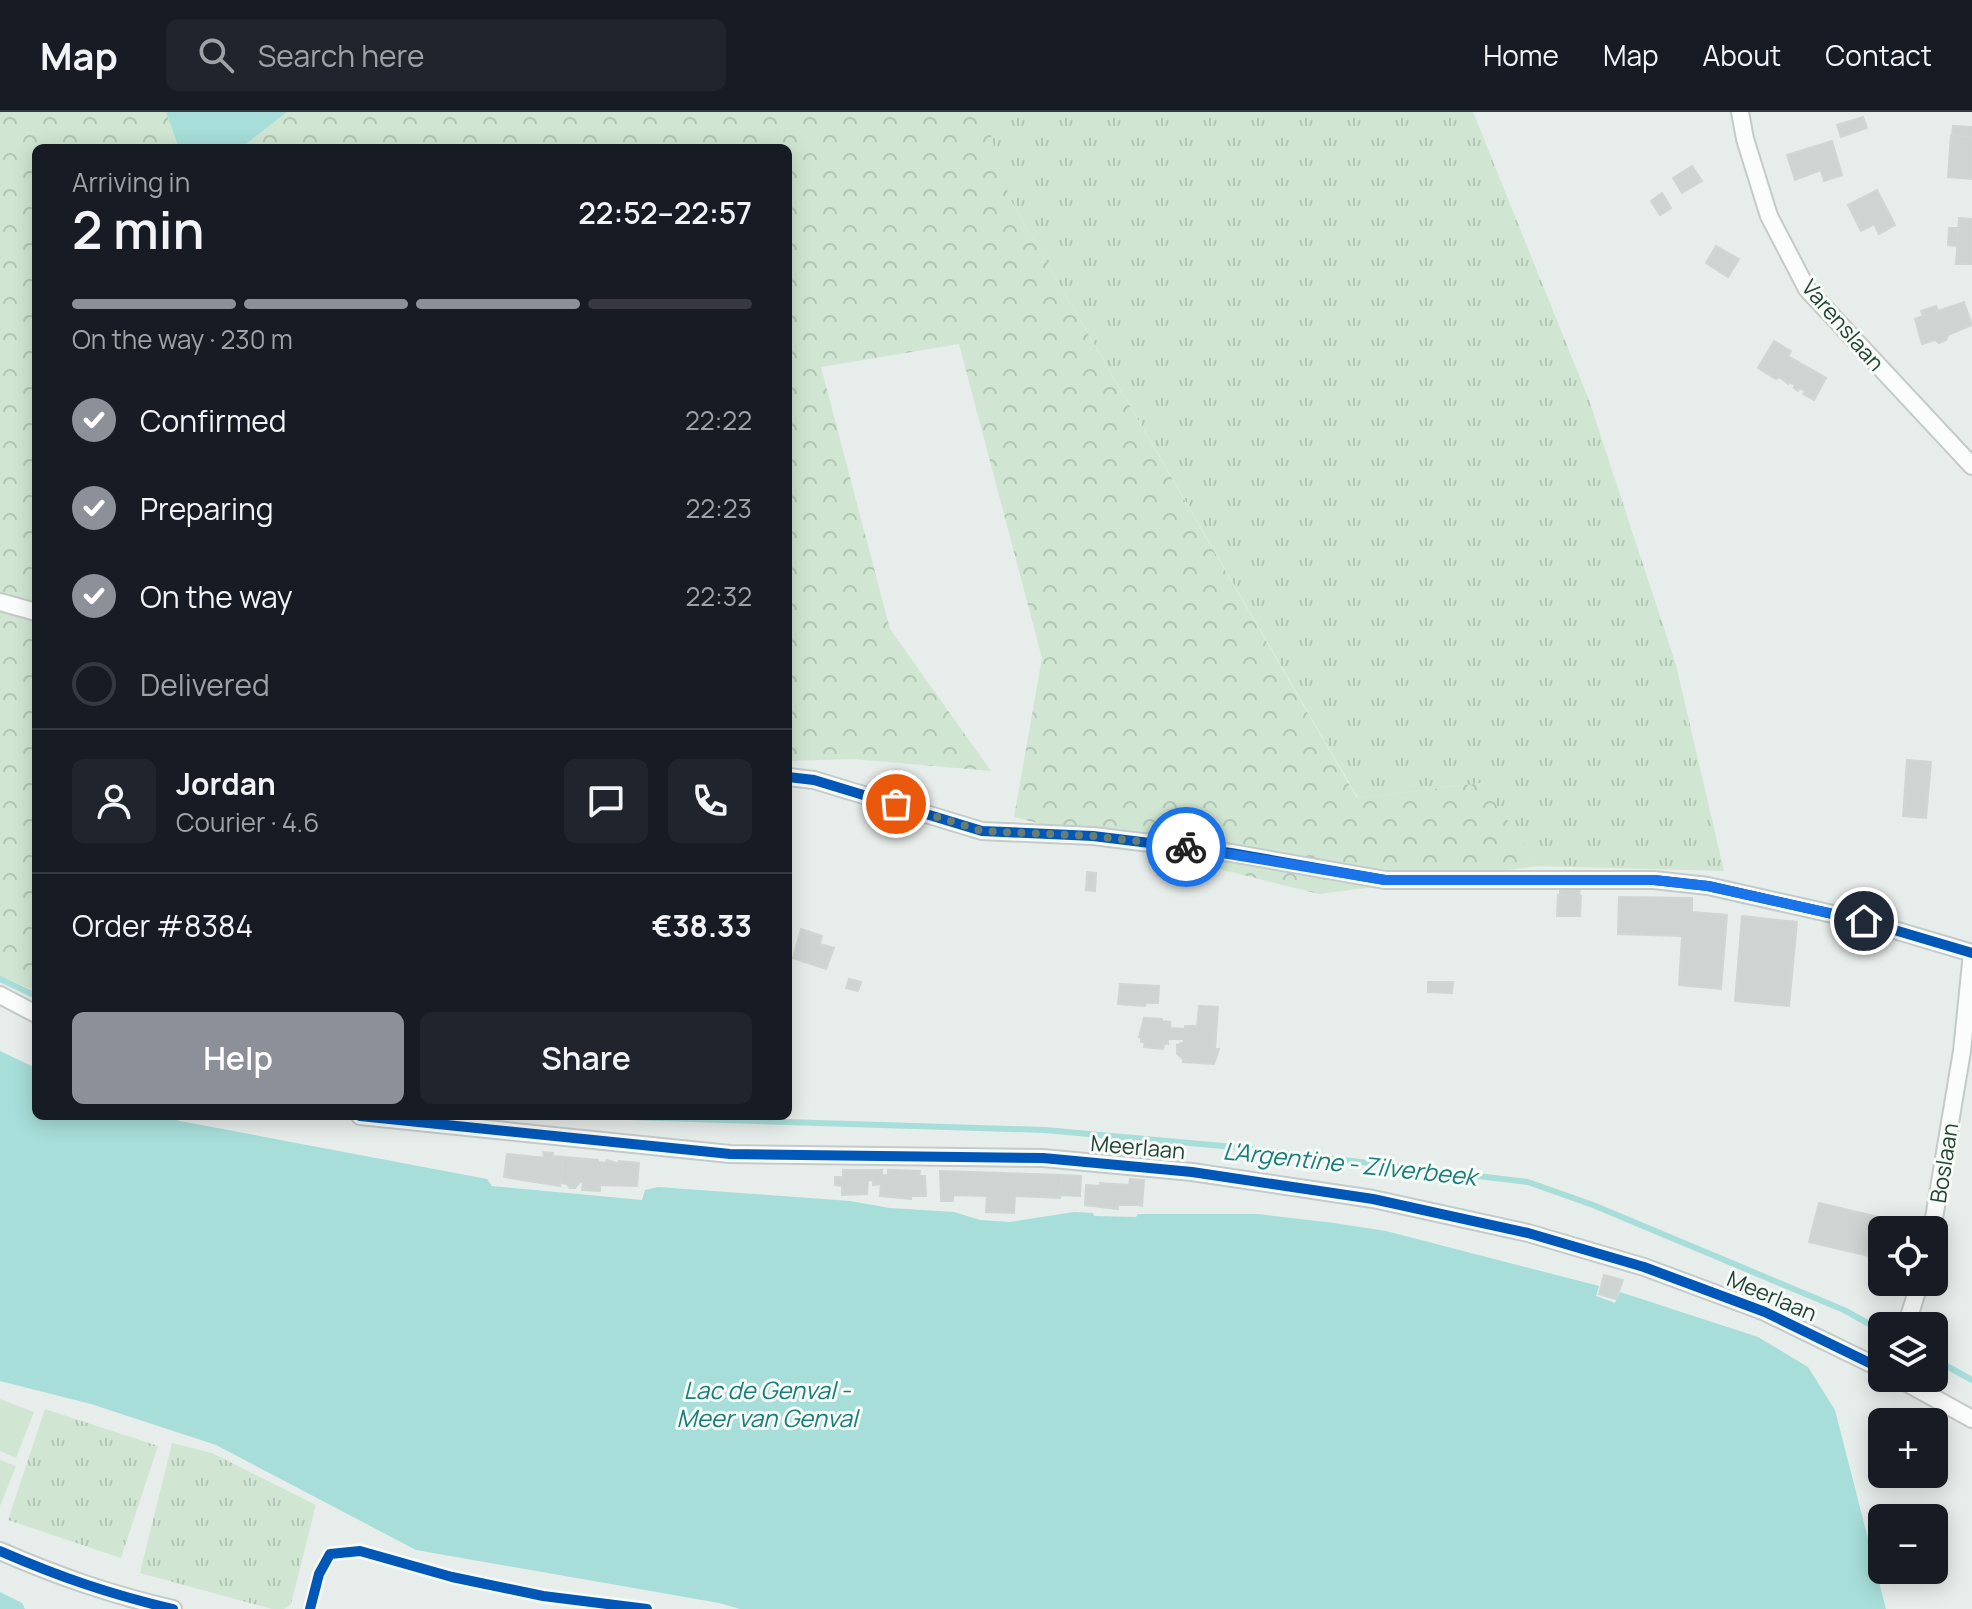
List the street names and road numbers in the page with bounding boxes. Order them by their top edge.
street label: Varenslaan [1795,273,1891,377]
street label: Boslaan [1923,1121,1965,1205]
street label: Meerlaan [1089,1128,1187,1166]
street label: Meerlaan [1723,1264,1821,1328]

